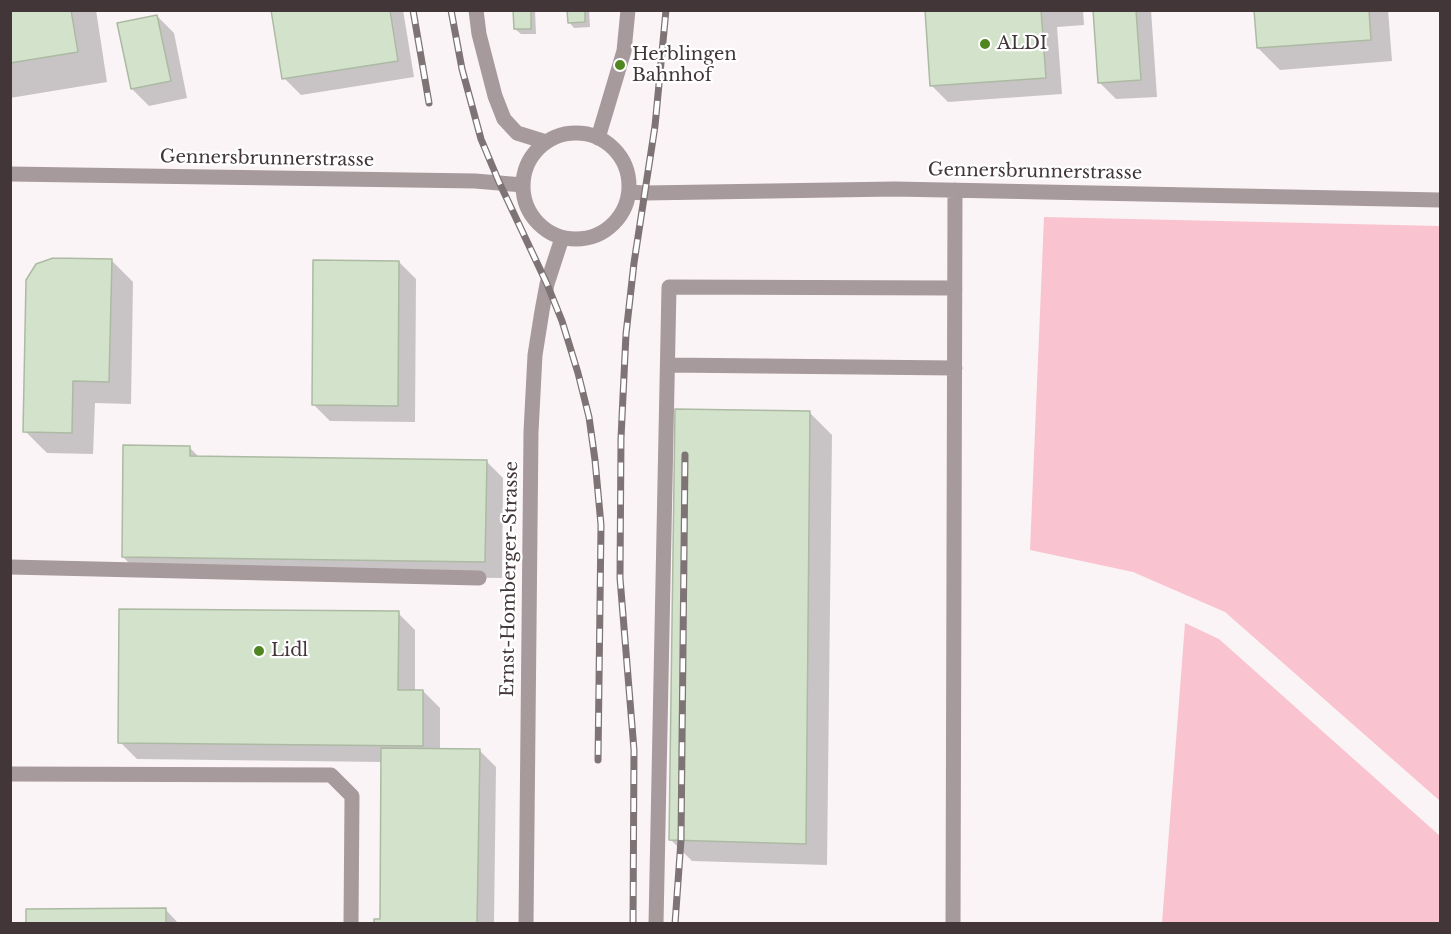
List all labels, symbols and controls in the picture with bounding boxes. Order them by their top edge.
place label: ALDI [997,33,1047,55]
marker: ALDI [978,37,992,51]
place label: Herblingen Bahnhof [632,44,737,86]
marker: Herblingen Bahnhof [613,58,627,72]
street label: Gennersbrunnerstrasse [160,146,374,172]
street label: Gennersbrunnerstrasse [928,159,1142,185]
street label: Ernst-Homberger-Strasse [497,461,523,697]
place label: Lidl [271,640,308,662]
marker: Lidl [252,644,266,658]

